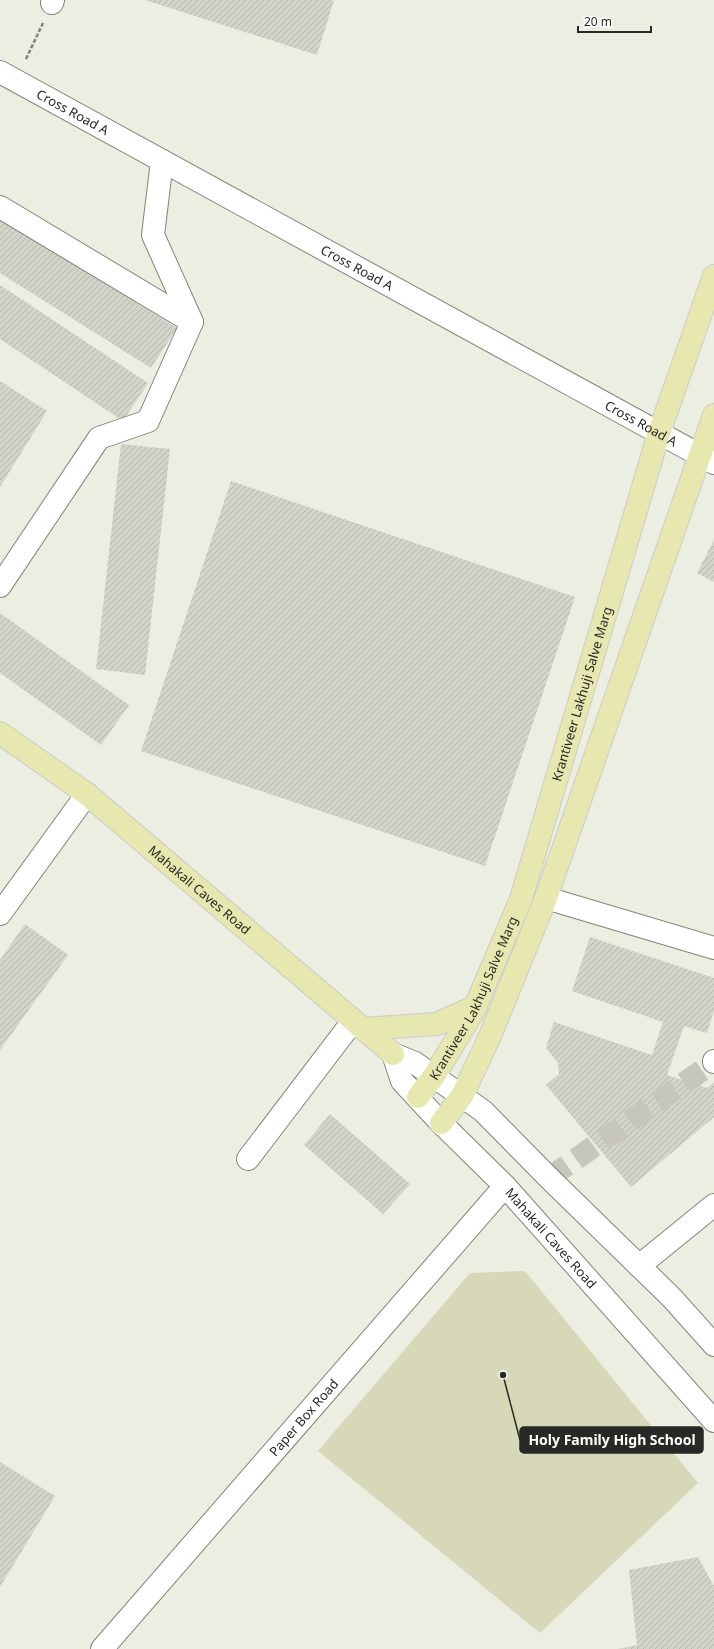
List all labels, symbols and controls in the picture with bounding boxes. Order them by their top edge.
scale bar [578,8,651,34]
text: 20 m [584,13,612,30]
street label: Cross Road A [33,85,113,139]
street label: Cross Road A [318,240,397,295]
street label: Cross Road A [602,396,681,451]
street label: Krantiveer Lakhuji Salve Marg [547,604,616,783]
street label: Mahakali Caves Road [145,841,255,938]
street label: Krantiveer Lakhuji Salve Marg [425,913,522,1083]
street label: Mahakali Caves Road [501,1184,601,1292]
street label: Paper Box Road [265,1375,342,1460]
callout: Holy Family High School [520,1427,703,1453]
text: Holy Family High School [528,1430,696,1449]

